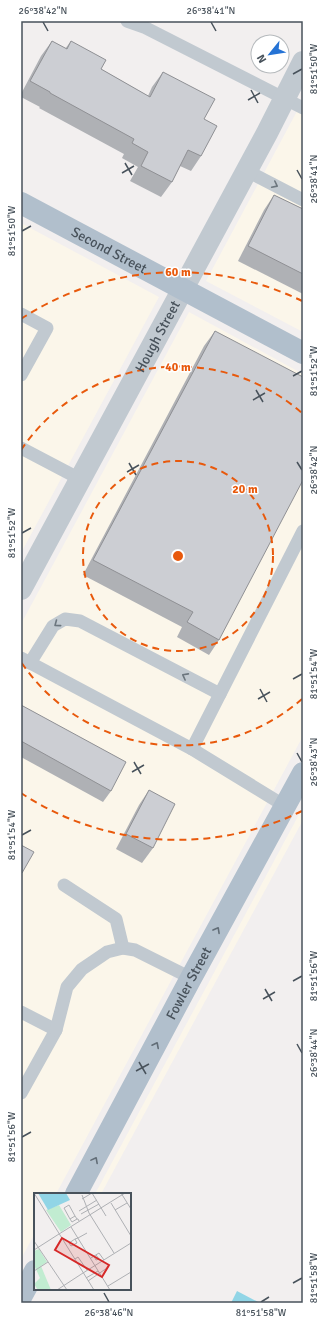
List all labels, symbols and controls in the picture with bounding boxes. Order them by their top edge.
text: 26°38'42"N [19,5,67,17]
text: 26°38'41"N [187,5,235,17]
north arrow [250,34,290,74]
text: 81°51'50"W [308,43,320,94]
text: N [254,52,269,65]
text: 26°38'41"N [308,155,320,203]
one-way arrow [271,180,278,188]
text: 81°51'50"W [6,205,18,256]
street label: Second Street [68,223,150,278]
text: 60 m [165,265,191,280]
street label: Hough Street [131,298,184,375]
text: 81°51'52"W [308,345,320,396]
text: 40 m [165,360,191,375]
text: 26°38'42"N [308,446,320,494]
text: 20 m [232,482,258,497]
text: 81°51'52"W [6,507,18,558]
centre of rings [171,549,185,563]
one-way arrow [54,620,61,627]
text: 81°51'54"W [308,648,320,699]
one-way arrow [182,673,190,681]
text: 26°38'43"N [308,738,320,786]
text: 81°51'54"W [6,809,18,860]
one-way arrow [213,927,220,934]
street label: Fowler Street [162,944,215,1023]
text: 81°51'56"W [308,950,320,1001]
text: 26°38'44"N [308,1029,320,1077]
one-way arrow [152,1042,159,1049]
text: 81°51'56"W [6,1111,18,1162]
one-way arrow [90,1157,97,1164]
inset map [34,1193,131,1290]
text: 81°51'58"W [308,1252,320,1303]
text: 26°38'46"N [85,1307,133,1319]
text: 81°51'58"W [236,1307,287,1319]

